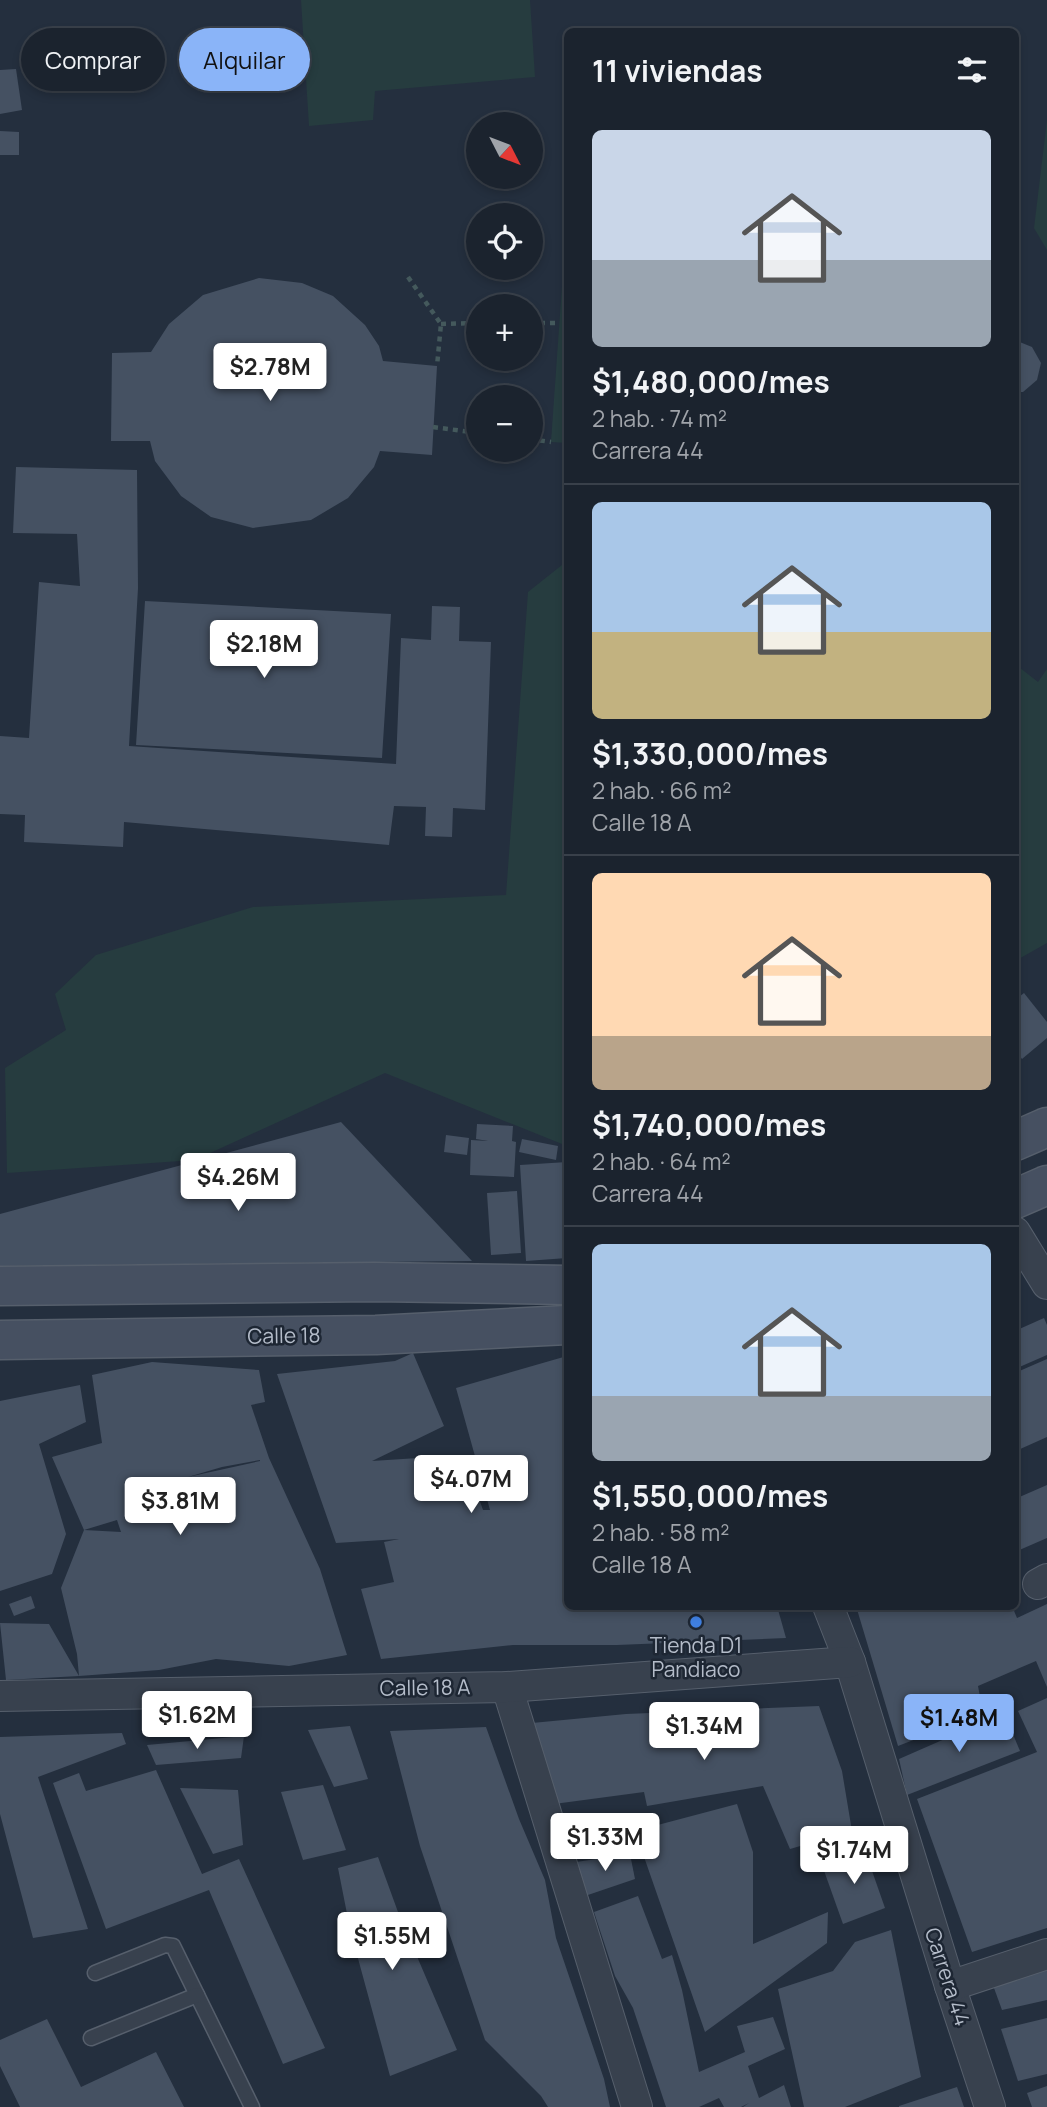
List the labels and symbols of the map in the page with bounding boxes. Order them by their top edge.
north arrow [466,112,542,189]
pin: $2.78M [213,344,327,403]
pin: $2.18M [207,620,321,680]
pin: $4.26M [181,1154,295,1213]
street label: Calle 18 [247,1320,321,1350]
pin: $4.07M [414,1456,528,1515]
pin: $3.81M [123,1478,237,1537]
marker: Tienda D1 Pandiaco [688,1614,704,1630]
place label: Tienda D1 Pandiaco [650,1631,742,1683]
street label: Calle 18 A [379,1672,471,1702]
pin: $1.62M [140,1692,254,1751]
pin: $1.48M [902,1694,1016,1754]
pin: $1.34M [647,1702,761,1762]
pin: $1.33M [548,1814,662,1873]
pin: $1.74M [797,1826,911,1886]
pin: $1.55M [335,1912,449,1972]
street label: Carrera 44 [919,1924,977,2029]

